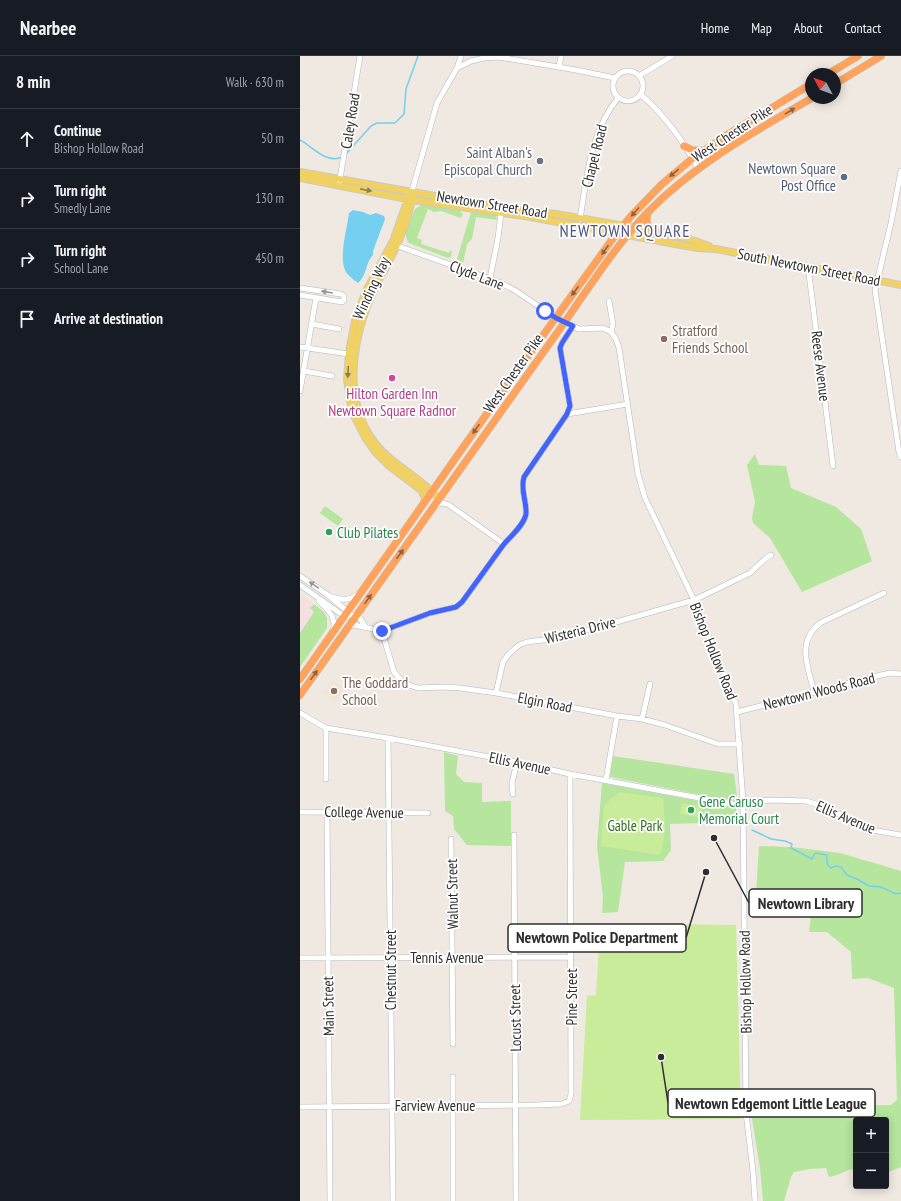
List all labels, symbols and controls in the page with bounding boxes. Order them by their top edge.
text: Nearbee [20,16,77,40]
text: Home [701,19,729,37]
text: Map [751,19,772,37]
text: About [794,19,823,37]
text: Contact [845,19,881,37]
north arrow [805,68,841,104]
text: 8 min [16,71,50,93]
text: Walk · 630 m [226,74,284,91]
street label: Caley Road [336,92,364,150]
street label: West Chester Pike [688,100,776,166]
one-way arrow [784,107,796,114]
text: Continue [54,121,101,140]
street label: Chapel Road [577,122,611,190]
icon: ahead [16,128,38,150]
text: 50 m [261,130,284,147]
text: Bishop Hollow Road [54,140,144,157]
place label: Saint Alban's Episcopal Church [444,143,532,179]
marker: Saint Alban's Episcopal Church [535,156,545,166]
place label: Newtown Square Post Office [748,159,836,195]
one-way arrow [668,169,679,178]
marker: Newtown Square Post Office [839,172,849,182]
text: Turn right [54,181,106,200]
street label: Newtown Street Road [435,186,549,222]
icon: right [16,188,38,210]
one-way arrow [360,188,372,194]
text: 130 m [255,190,284,207]
text: Smedly Lane [54,200,111,217]
one-way arrow [630,206,639,217]
district label: NEWTOWN SQUARE [560,220,690,242]
text: Turn right [54,241,106,260]
street label: South Newtown Street Road [736,244,882,290]
one-way arrow [601,245,609,255]
icon: right [16,248,38,270]
text: 450 m [255,250,284,267]
street label: Winding Way [348,253,394,322]
street label: Clyde Lane [447,256,507,294]
text: School Lane [54,260,108,277]
one-way arrow [571,286,579,297]
one-way arrow [321,289,333,295]
route start [536,302,554,320]
icon: arrive [16,308,38,330]
text: Arrive at destination [54,309,163,328]
place label: Stratford Friends School [672,321,748,357]
street label: West Chester Pike [479,330,547,416]
street label: Reese Avenue [807,330,835,402]
marker: Stratford Friends School [659,334,669,344]
one-way arrow [344,366,351,378]
marker: Hilton Garden Inn Newtown Square Radnor [387,373,397,383]
place label: Hilton Garden Inn Newtown Square Radnor [328,384,457,420]
one-way arrow [472,424,480,434]
place label: Club Pilates [337,523,398,542]
marker: Club Pilates [324,527,334,537]
one-way arrow [396,549,404,559]
one-way arrow [309,581,319,589]
one-way arrow [364,594,372,605]
street label: Bishop Hollow Road [686,600,742,702]
street label: Wisteria Drive [543,612,617,648]
route end [373,622,391,640]
street label: Newtown Woods Road [761,668,877,714]
one-way arrow [310,670,318,680]
place label: The Goddard School [342,673,408,709]
marker: The Goddard School [329,686,339,696]
street label: Elgin Road [516,687,574,717]
street label: Ellis Avenue [487,747,553,779]
place label: Gene Caruso Memorial Court [699,792,779,828]
street label: Ellis Avenue [814,796,878,838]
street label: College Avenue [324,802,404,822]
marker: Gene Caruso Memorial Court [686,805,696,815]
park label: Gable Park [607,816,663,835]
street label: Walnut Street [442,859,462,929]
callout: Newtown Library [749,889,862,917]
text: Newtown Library [758,893,855,913]
callout: Newtown Police Department [508,924,686,952]
text: Newtown Police Department [516,927,678,947]
street label: Chestnut Street [381,930,400,1010]
street label: Bishop Hollow Road [735,930,755,1034]
street label: Tennis Avenue [410,948,484,967]
street label: Pine Street [562,968,581,1026]
street label: Main Street [318,976,338,1036]
street label: Locust Street [505,984,525,1052]
callout: Newtown Edgemont Little League [668,1089,875,1117]
text: Newtown Edgemont Little League [675,1093,867,1113]
street label: Farview Avenue [395,1096,475,1115]
map controls [853,1117,889,1189]
button: + [853,1117,889,1153]
button: − [853,1153,889,1189]

